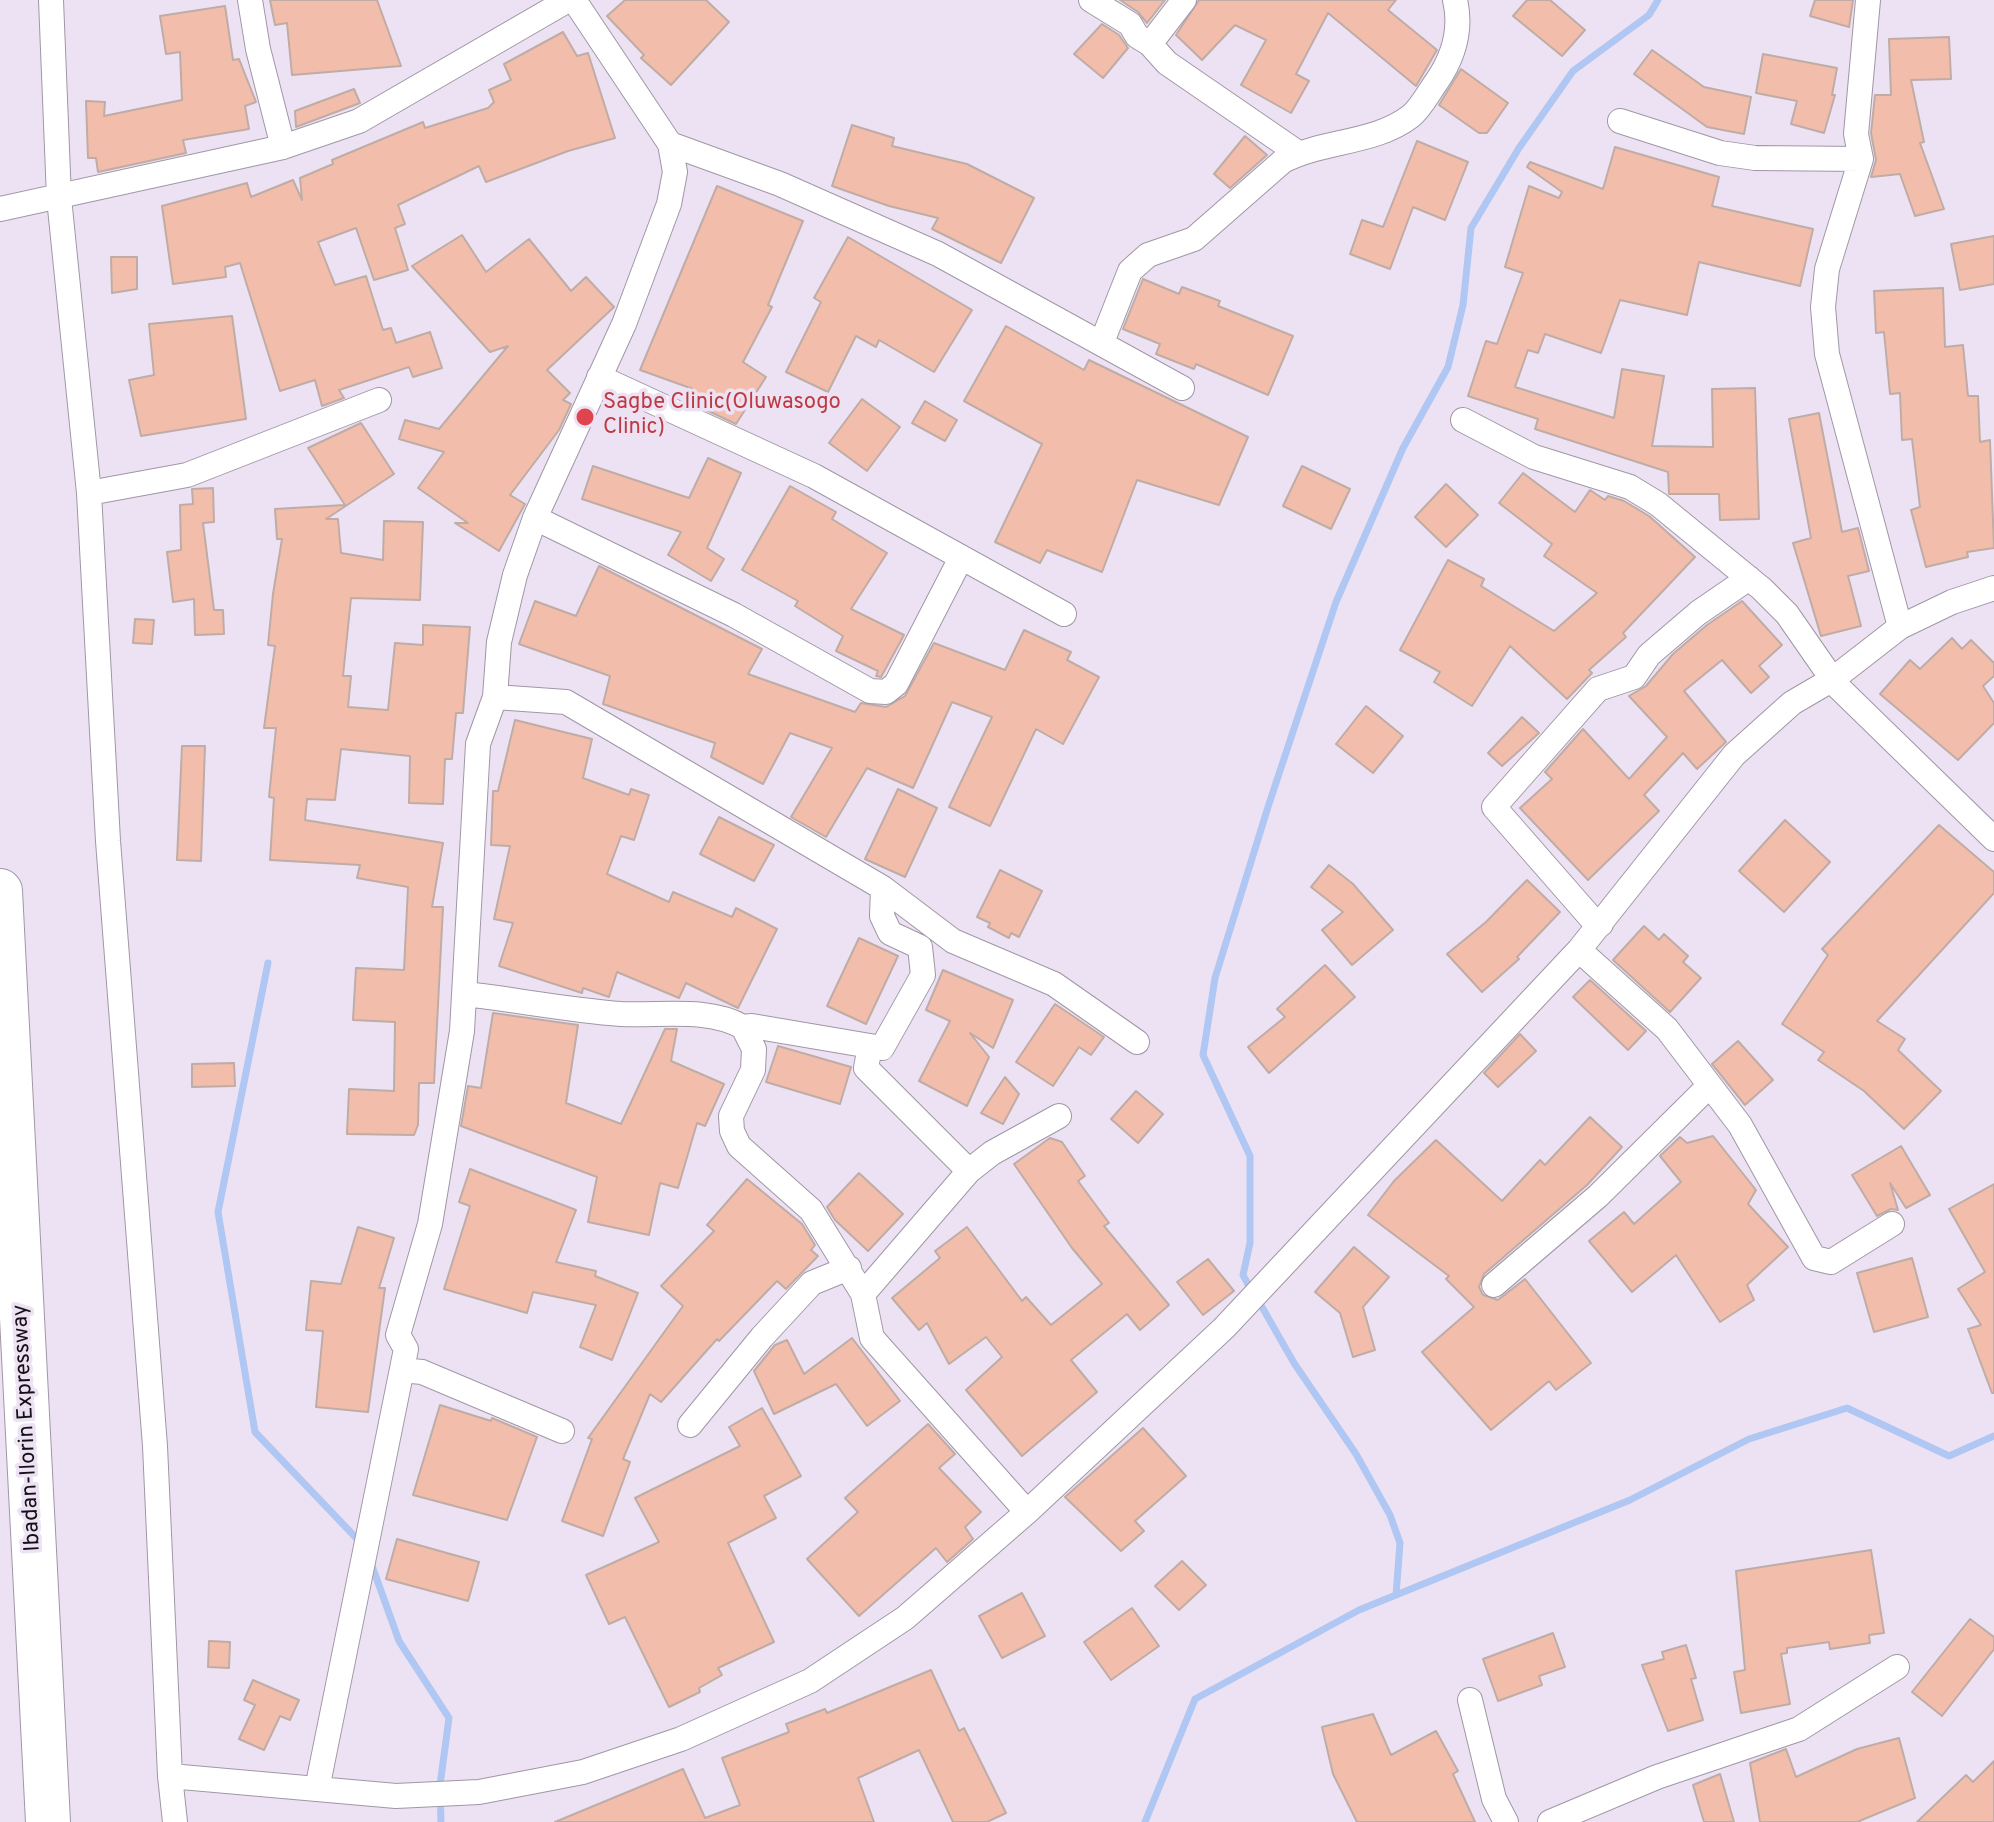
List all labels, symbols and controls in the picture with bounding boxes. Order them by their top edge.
place label: Sagbe Clinic(Oluwasogo Clinic) [603,391,841,442]
marker: Sagbe Clinic(Oluwasogo Clinic) [574,406,596,428]
street label: Ibadan-Ilorin Expressway [8,1304,48,1552]

